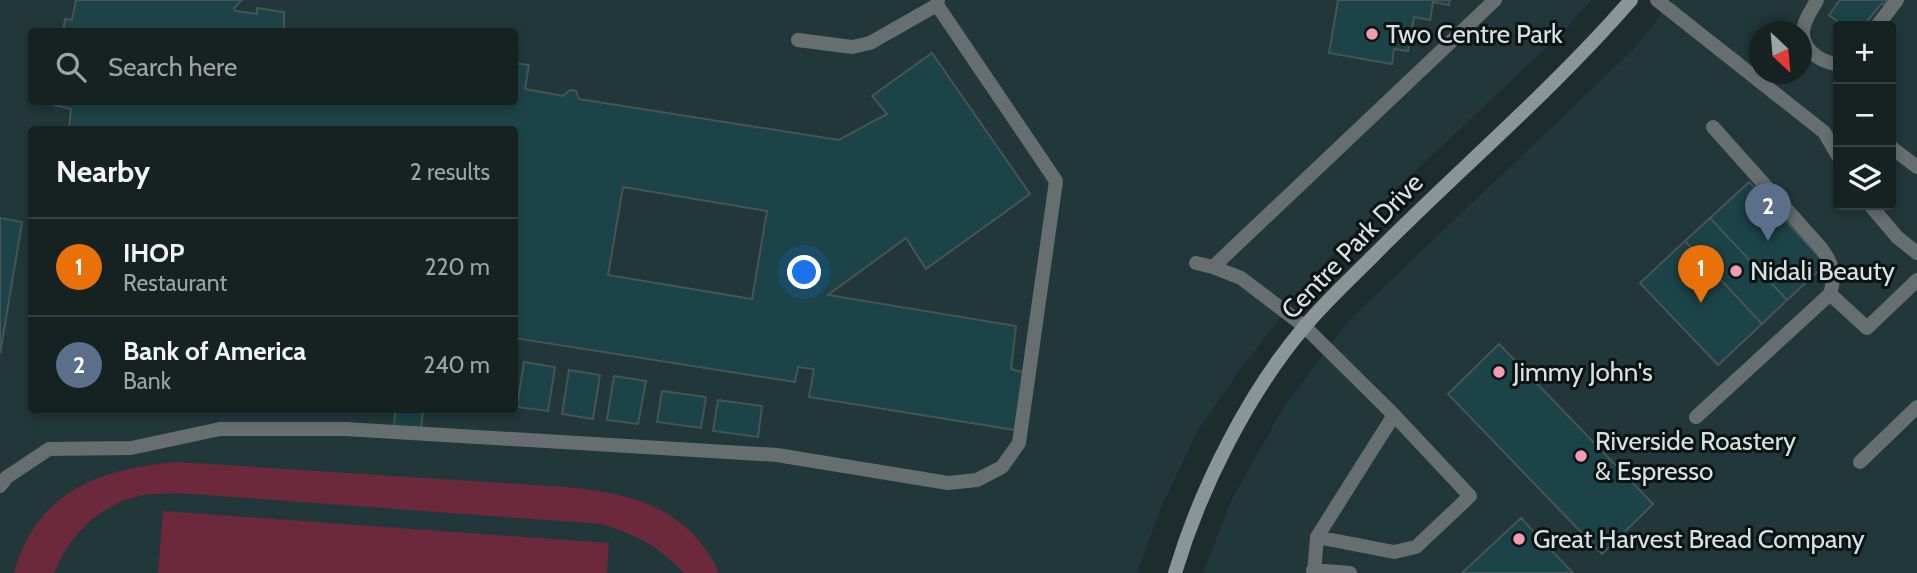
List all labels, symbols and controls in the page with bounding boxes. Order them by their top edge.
place label: Two Centre Park [1386,18,1563,50]
north arrow [1749,21,1812,84]
map controls [1833,21,1896,210]
button: + [1833,21,1896,84]
marker: Two Centre Park [1364,26,1380,42]
search box [28,28,518,105]
icon: search [52,48,90,86]
text: Search here [108,51,237,83]
button: − [1833,84,1896,147]
button: layers [1833,147,1896,210]
text: Nearby [56,153,150,190]
text: 2 results [410,158,490,186]
street label: Centre Park Drive [1274,167,1430,325]
pin: 2 [1745,183,1791,241]
text: IHOP [123,237,185,269]
pin: 1 [1678,245,1724,303]
text: 1 [75,253,83,281]
text: 220 m [424,253,490,281]
your location [787,255,821,289]
place label: Nidali Beauty [1750,255,1895,287]
marker: Nidali Beauty [1728,263,1744,279]
text: Restaurant [123,269,227,297]
text: Bank of America [123,335,306,367]
text: 2 [73,351,85,379]
text: 240 m [423,351,490,379]
place label: Jimmy John's [1512,356,1653,388]
marker: Jimmy John's [1491,364,1507,380]
text: Bank [123,367,171,395]
place label: Riverside Roastery & Espresso [1595,425,1796,487]
marker: Riverside Roastery & Espresso [1573,448,1589,464]
place label: Great Harvest Bread Company [1533,523,1865,555]
marker: Great Harvest Bread Company [1511,531,1527,547]

